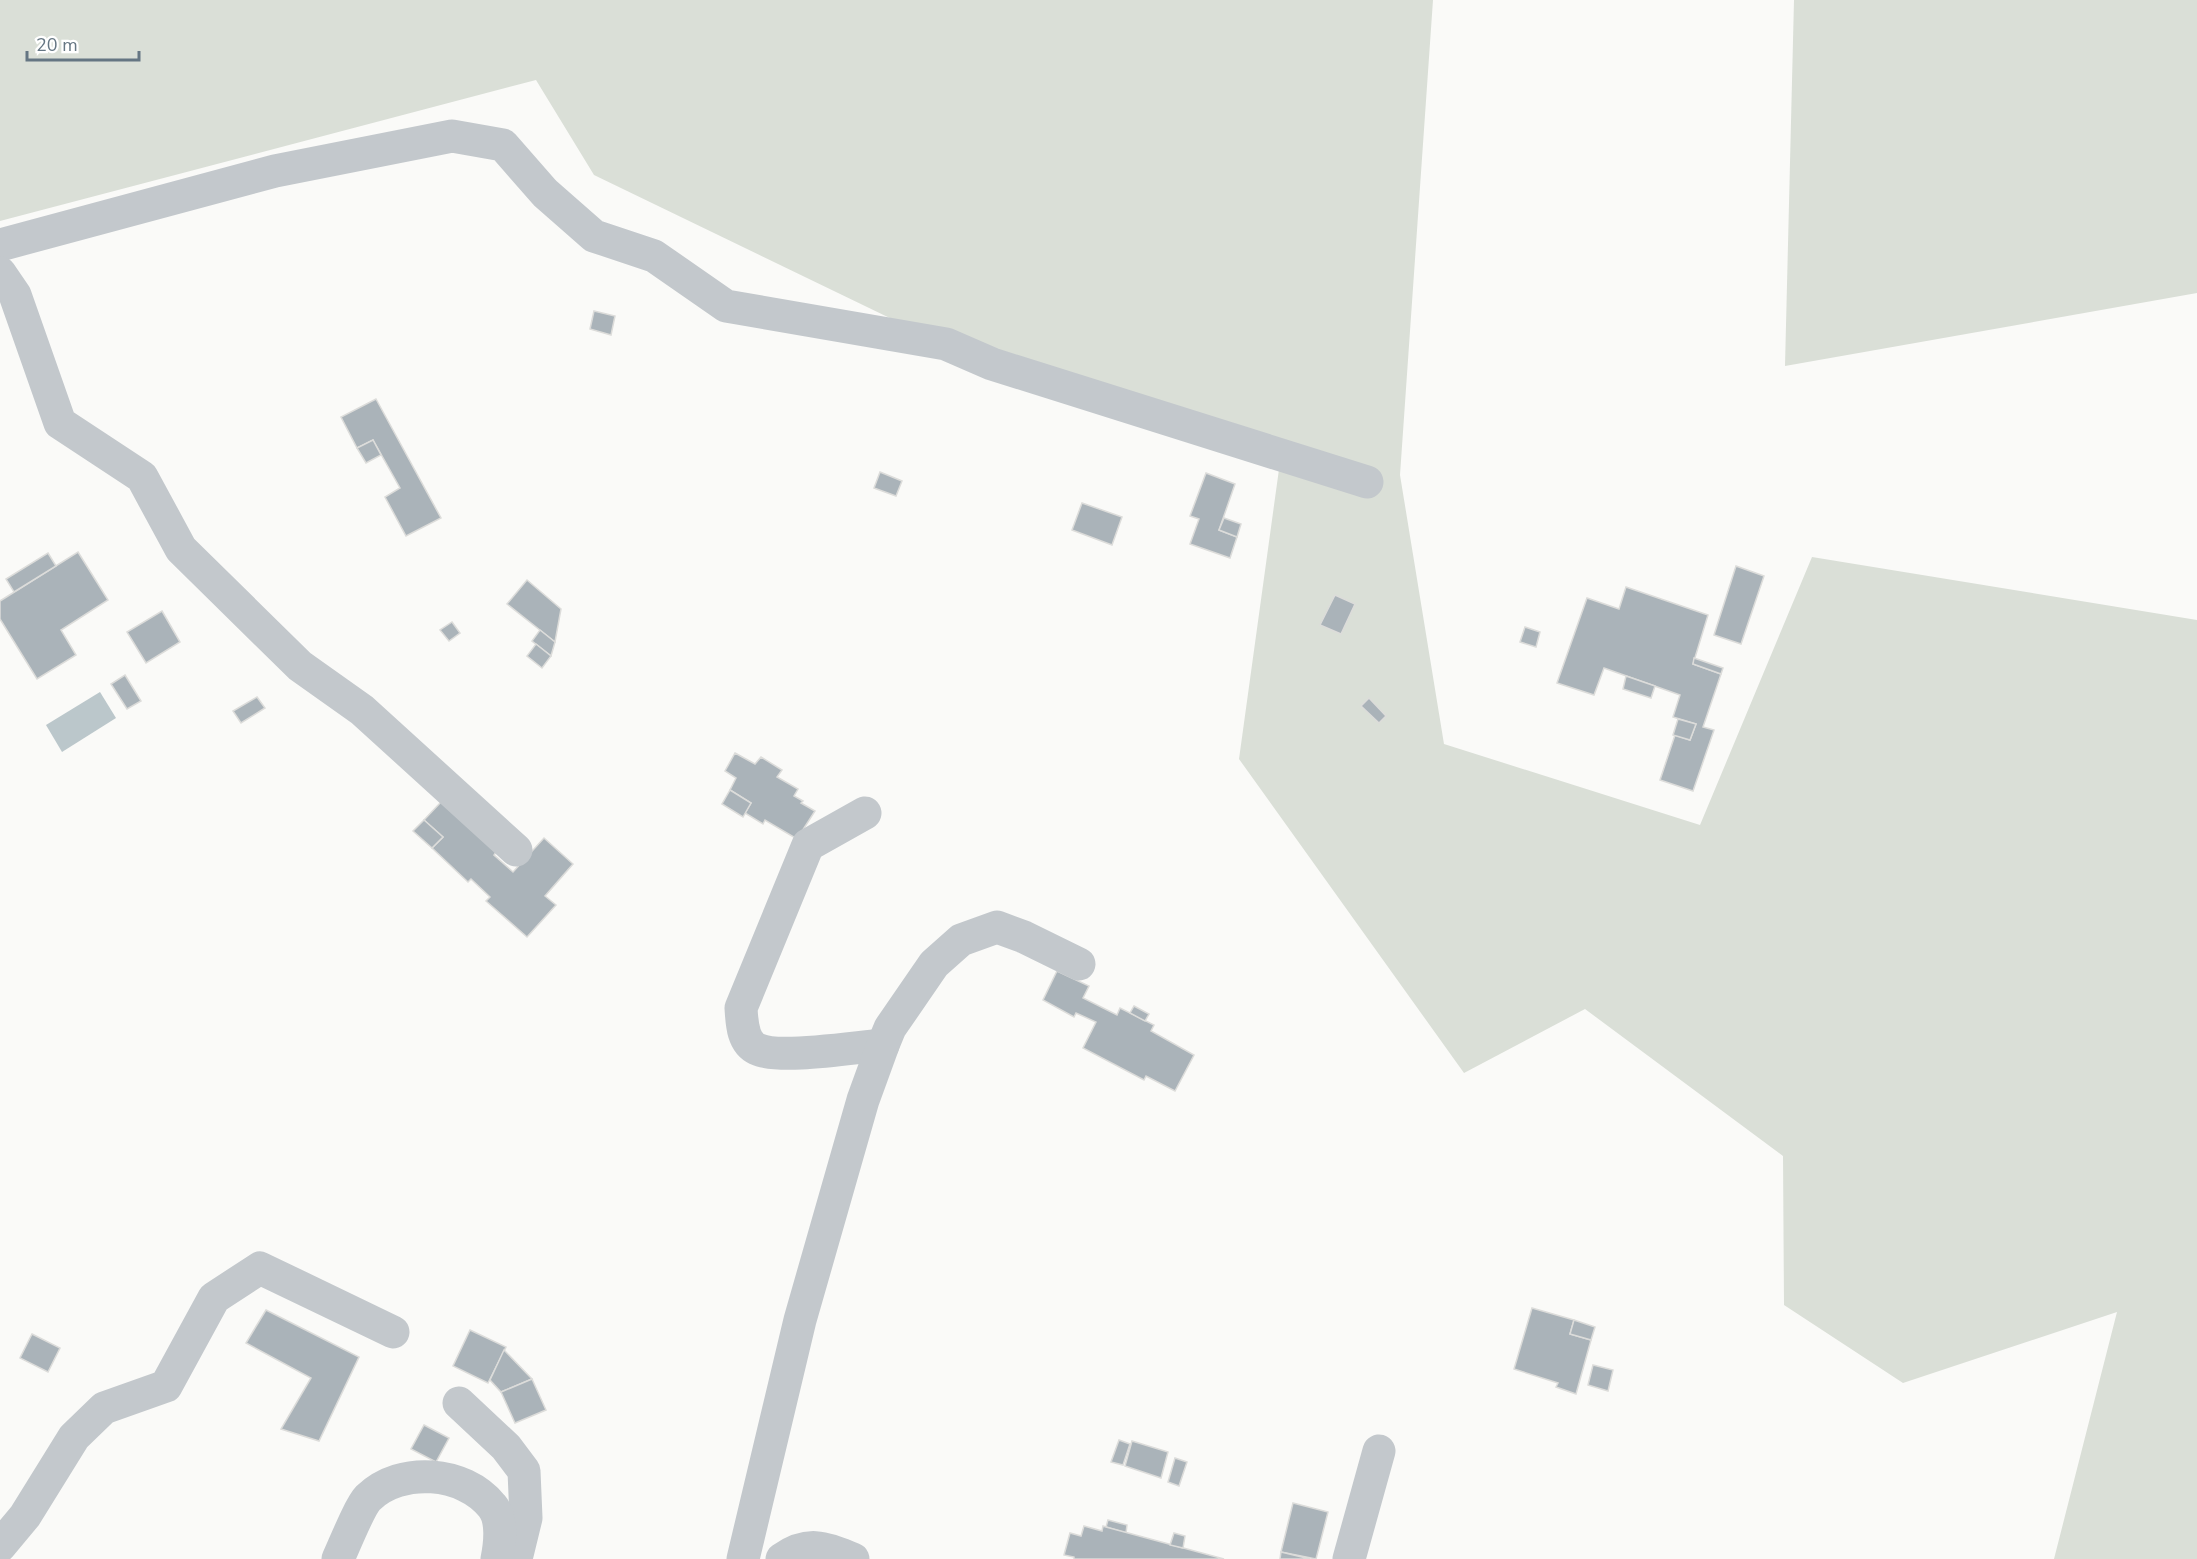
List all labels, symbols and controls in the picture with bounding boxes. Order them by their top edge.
scale bar [27,24,140,62]
text: 20 m [36,33,78,57]

